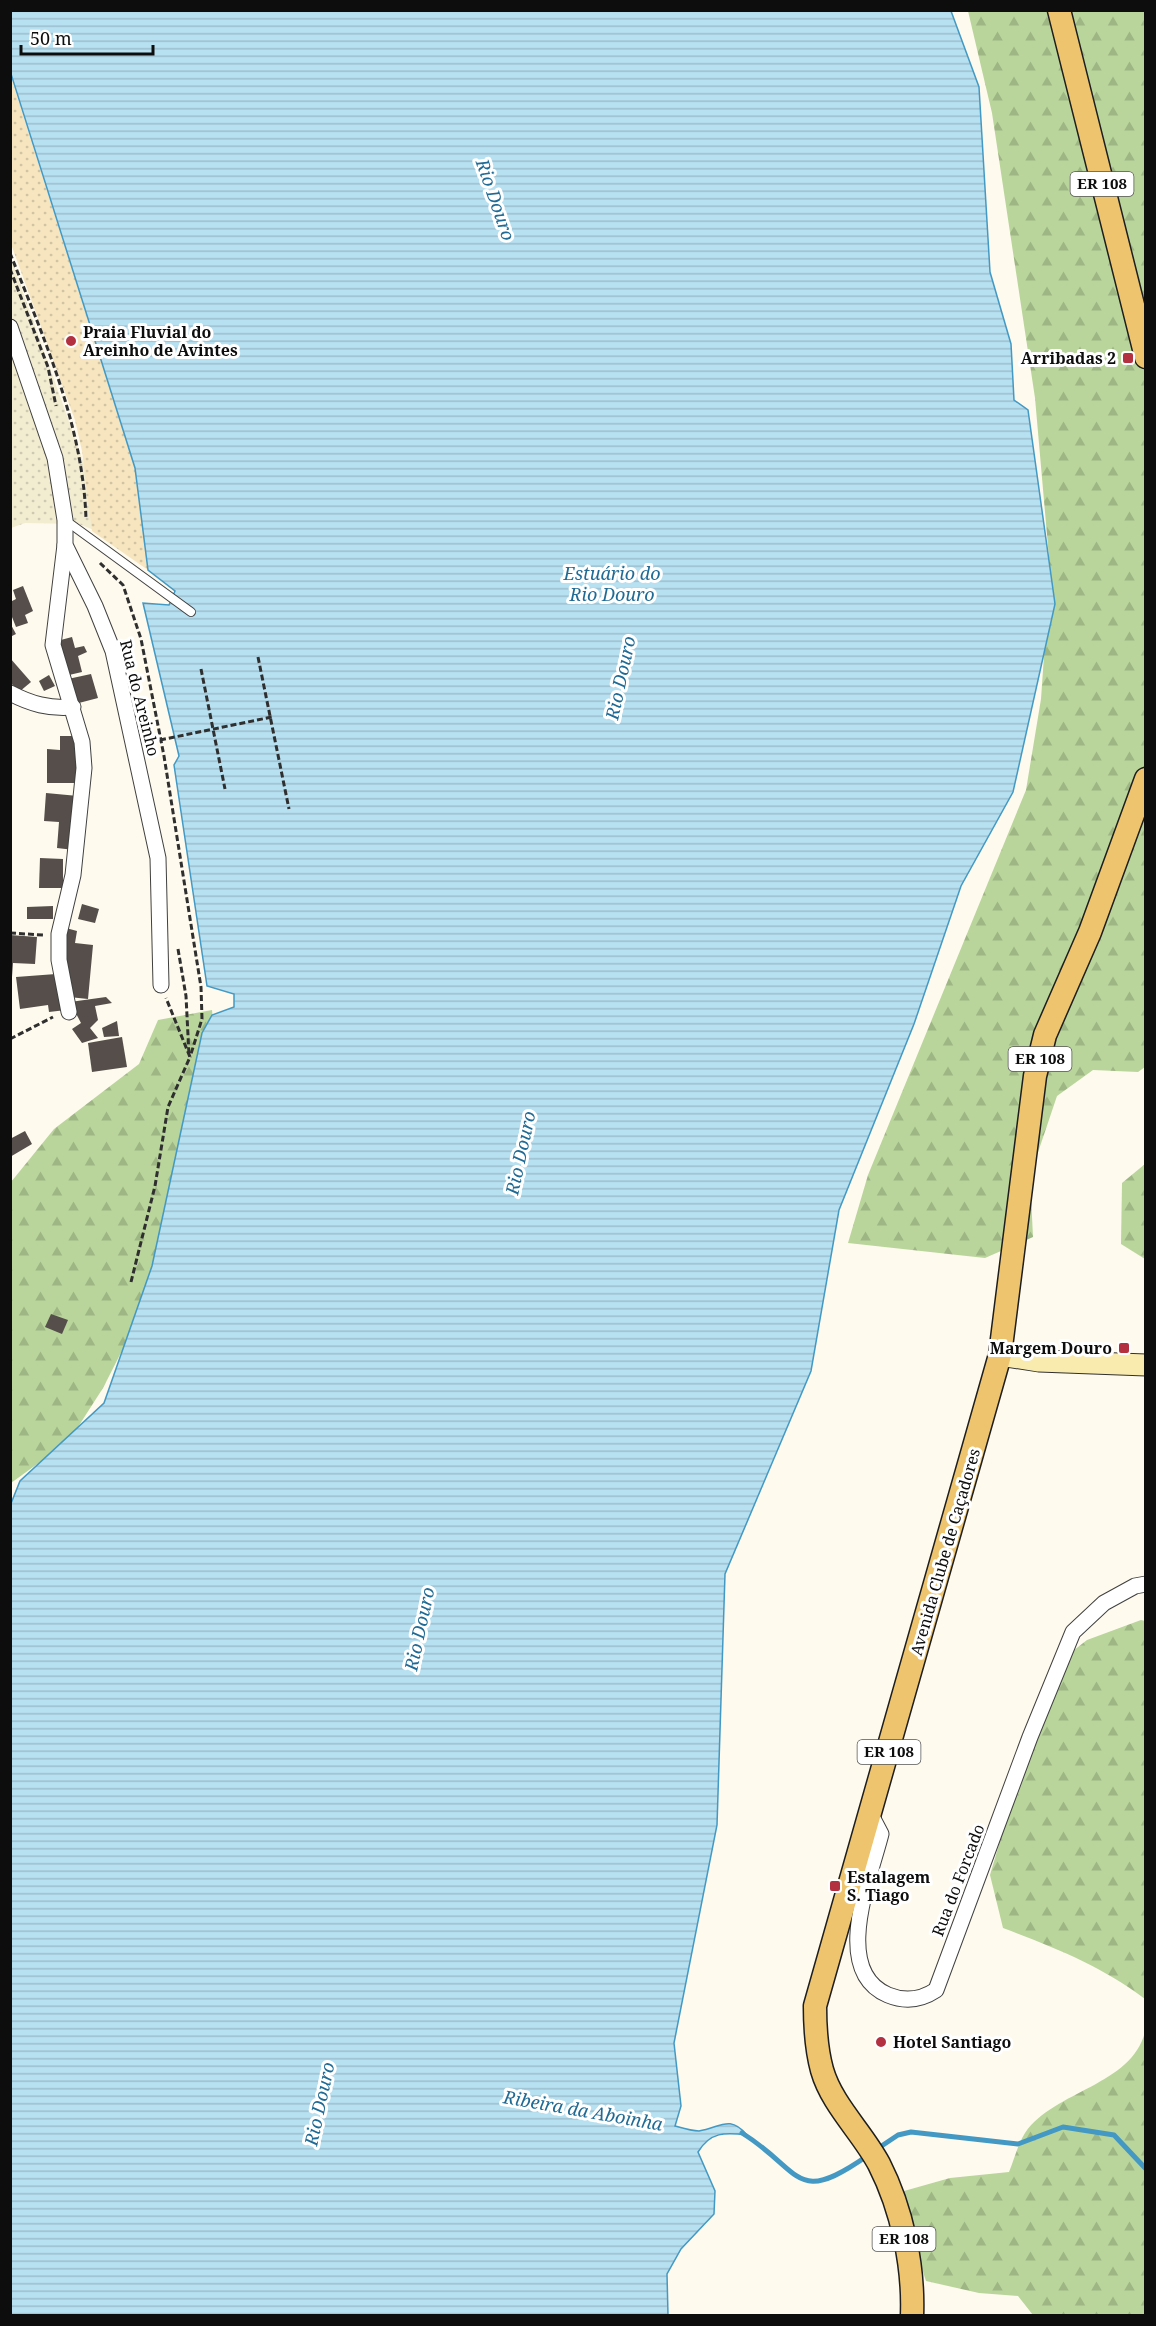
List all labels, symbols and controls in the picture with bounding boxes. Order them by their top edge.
scale bar [21,18,153,56]
text: 50 m [30,26,72,50]
water label: Rio Douro [470,155,521,244]
road number: ER 108 [1070,172,1134,196]
place label: Praia Fluvial do Areinho de Avintes [83,321,238,361]
marker: Praia Fluvial do Areinho de Avintes [64,334,78,348]
place label: Arribadas 2 [1021,347,1116,369]
marker: Arribadas 2 [1121,351,1135,365]
water label: Estuário do Rio Douro [562,561,661,606]
water label: Rio Douro [599,634,641,723]
street label: Rua do Areinho [115,637,165,759]
road number: ER 108 [1008,1047,1072,1071]
water label: Rio Douro [499,1109,541,1198]
place label: Margem Douro [990,1337,1112,1359]
marker: Margem Douro [1117,1341,1131,1355]
street label: Avenida Clube de Caçadores [905,1446,985,1658]
water label: Rio Douro [398,1585,440,1674]
road number: ER 108 [858,1740,920,1764]
street label: Rua do Forcado [926,1821,990,1939]
place label: Estalagem S. Tiago [847,1866,931,1906]
marker: Estalagem S. Tiago [828,1879,842,1893]
place label: Hotel Santiago [893,2031,1012,2053]
marker: Hotel Santiago [874,2035,888,2049]
water label: Rio Douro [298,2060,340,2149]
water label: Ribeira da Aboinha [501,2084,665,2136]
road number: ER 108 [872,2227,936,2251]

